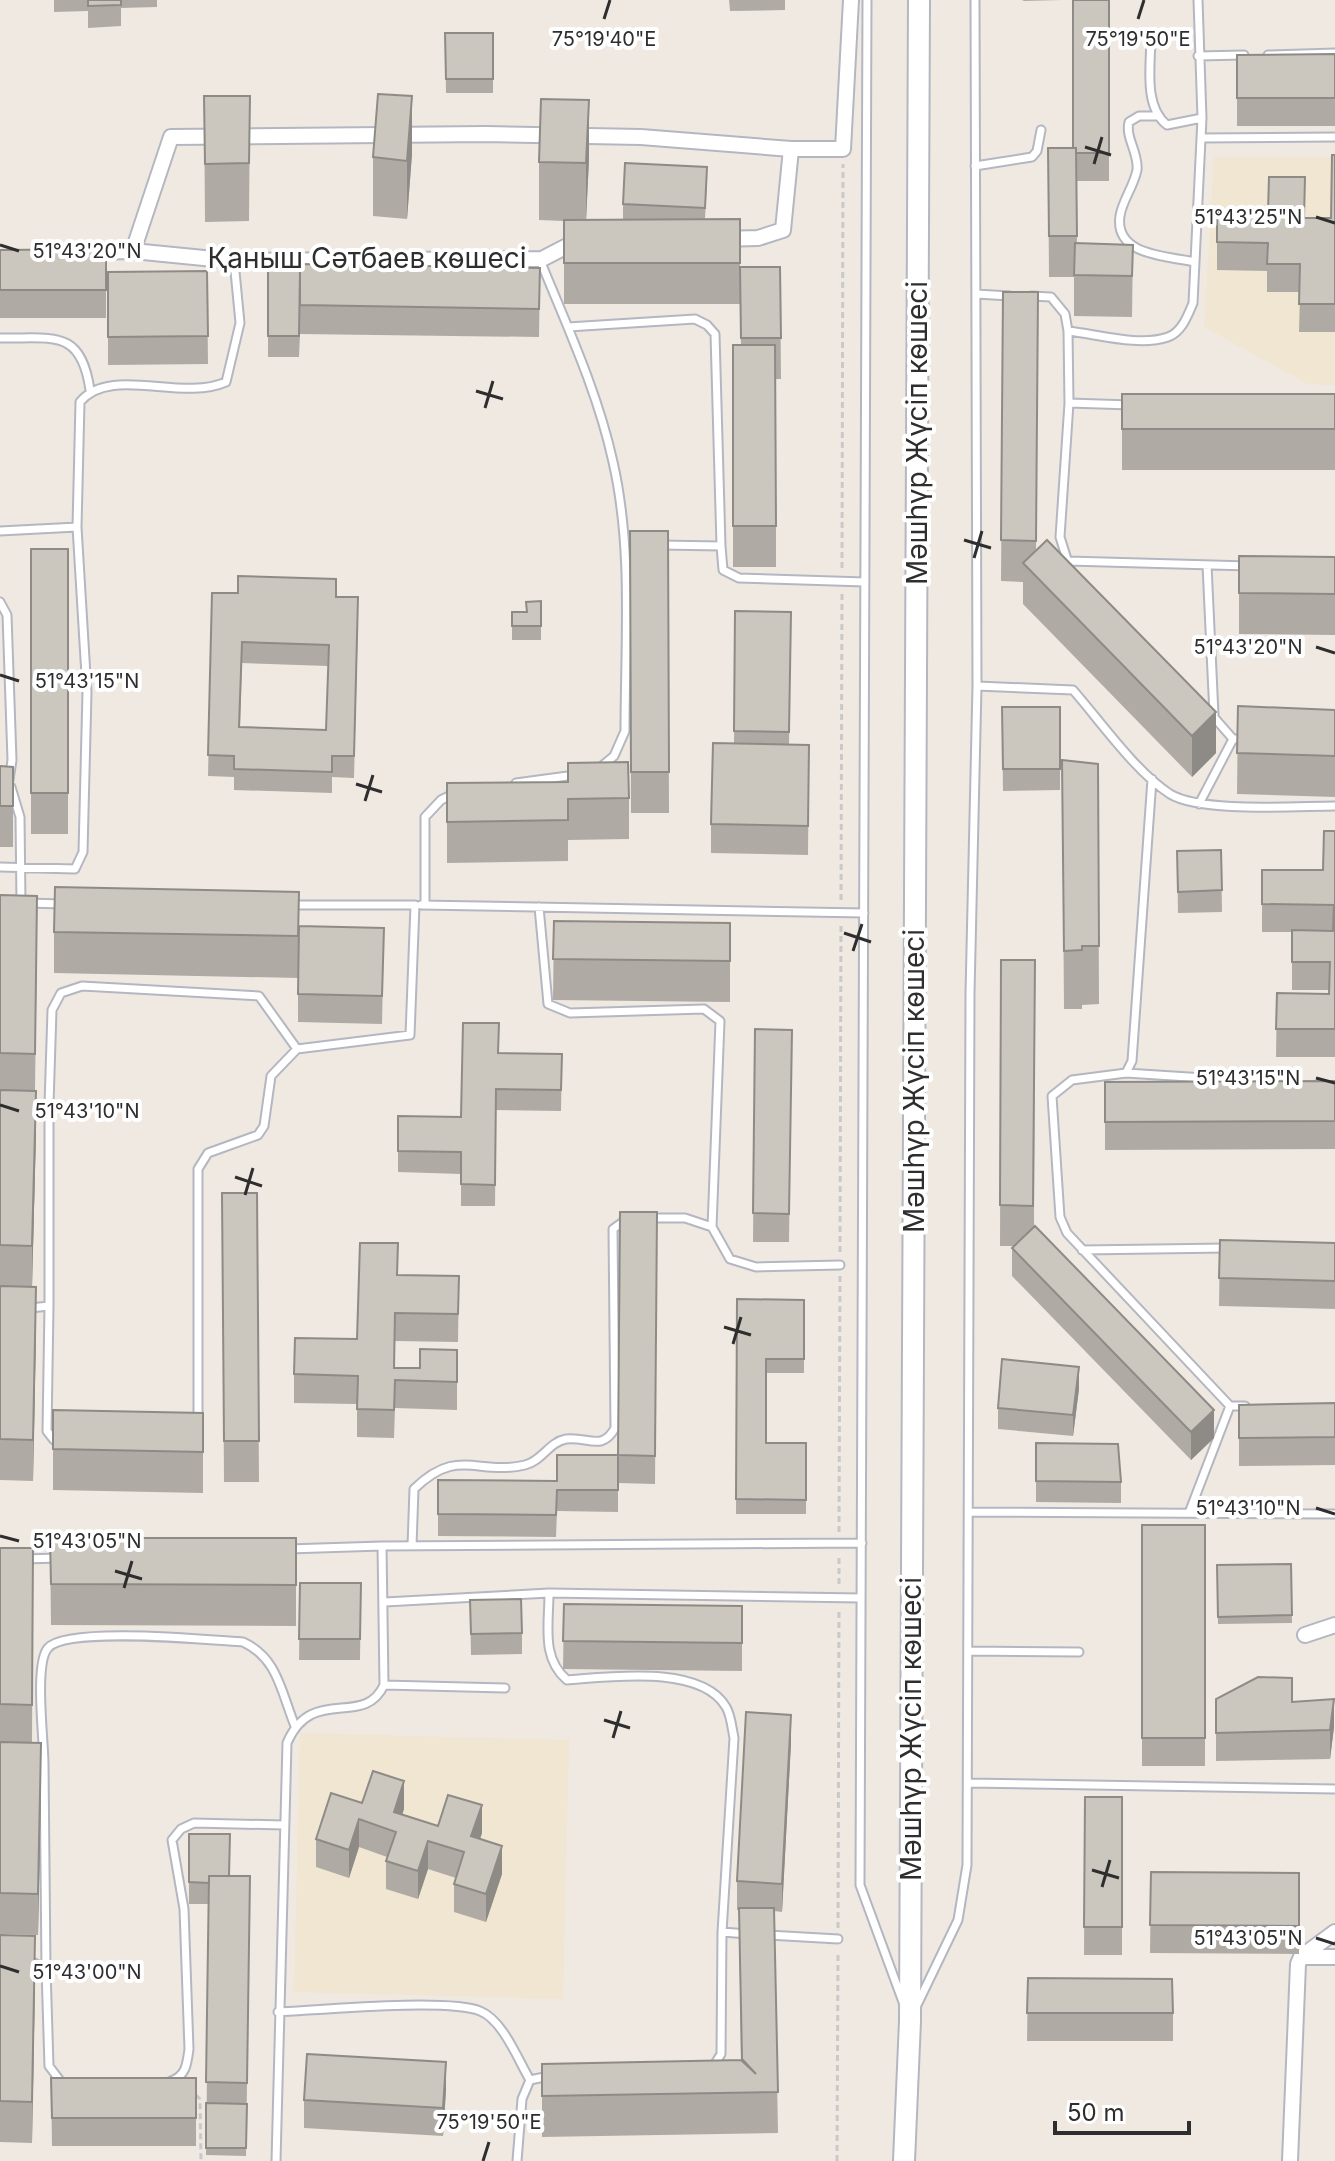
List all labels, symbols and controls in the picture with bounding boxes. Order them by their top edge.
text: 75°19'40"E [552,27,656,51]
text: 75°19'50"E [1085,27,1191,51]
text: 51°43'25"N [1194,205,1302,229]
text: 51°43'20"N [33,239,141,263]
street label: Қаныш Сәтбаев көшесі [207,241,527,275]
street label: Мәшһүр Жүсіп көшесі [900,281,934,585]
text: 51°43'20"N [1194,635,1302,659]
text: 51°43'15"N [35,669,139,693]
street label: Мәшһүр Жүсіп көшесі [897,929,931,1233]
text: 51°43'15"N [1196,1066,1300,1090]
text: 51°43'10"N [35,1099,139,1123]
text: 51°43'10"N [1196,1496,1300,1520]
text: 51°43'05"N [33,1529,141,1553]
street label: Мәшһүр Жүсіп көшесі [894,1577,928,1881]
text: 51°43'05"N [1194,1926,1302,1950]
text: 51°43'00"N [32,1960,142,1984]
scale bar [1055,2085,1189,2135]
text: 50 m [1067,2098,1125,2127]
text: 75°19'50"E [436,2110,542,2134]

